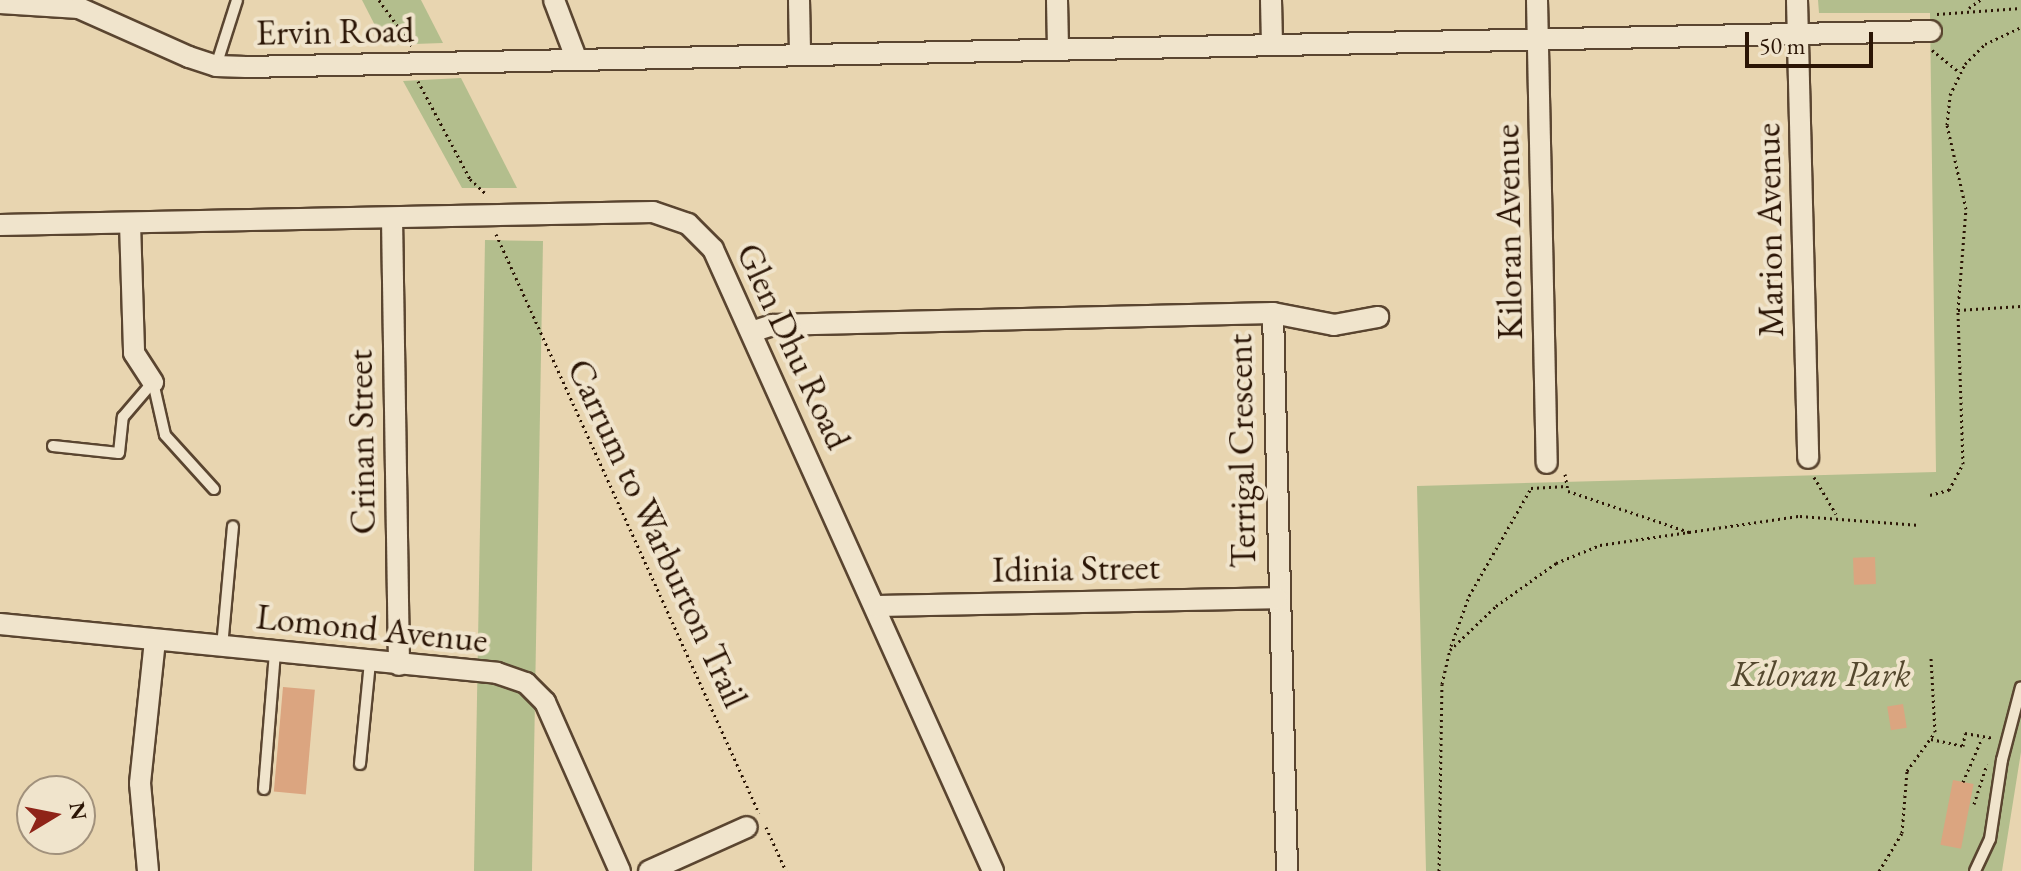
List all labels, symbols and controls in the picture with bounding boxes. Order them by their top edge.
street label: Ervin Road [255,8,415,54]
scale bar [1749,16,1877,66]
text: 50 m [1759,30,1806,61]
street label: Marion Avenue [1746,123,1792,337]
street label: Kiloran Avenue [1485,124,1531,340]
street label: Glen Dhu Road [727,236,861,456]
street label: Terrigal Crescent [1217,333,1265,569]
street label: Crinan Street [338,349,384,535]
street label: Carrum to Warburton Trail [558,352,758,714]
street label: Idinia Street [992,545,1160,591]
street label: Lomond Avenue [254,594,490,662]
park label: Kiloran Park [1731,652,1911,696]
north arrow [16,775,96,855]
text: N [62,800,94,822]

